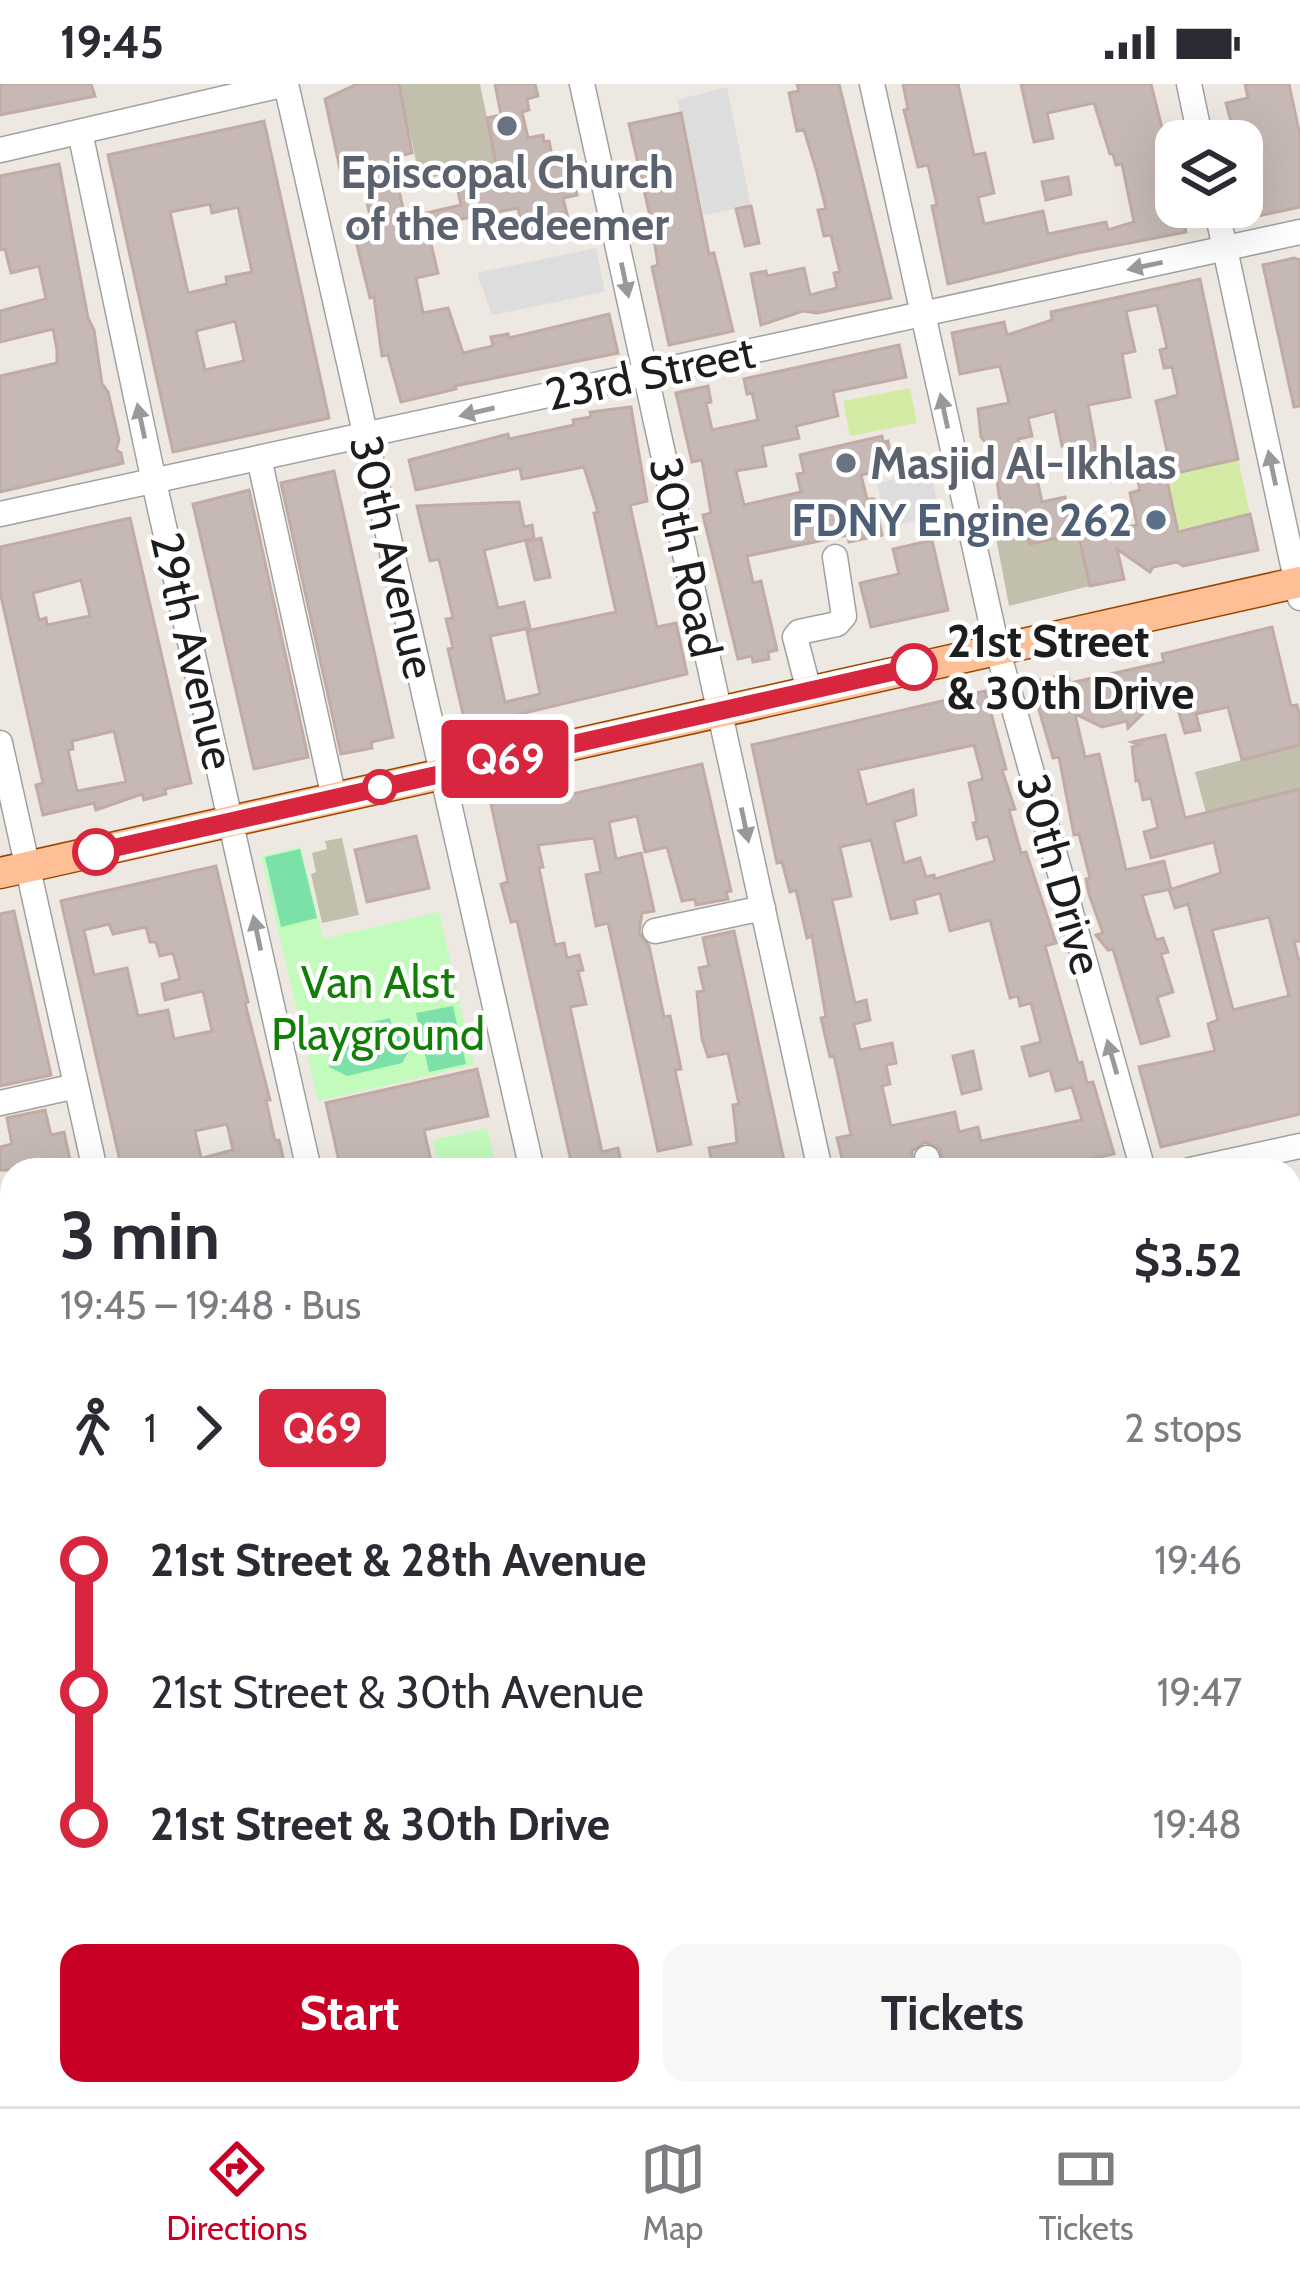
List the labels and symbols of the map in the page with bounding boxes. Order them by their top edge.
marker: Episcopal Church of the Redeemer [494,113,520,139]
place label: Episcopal Church of the Redeemer [340,145,674,251]
one-way arrow [1125,257,1163,276]
one-way arrow [617,262,636,300]
street label: 23rd Street [541,325,759,421]
one-way arrow [934,391,953,429]
one-way arrow [131,401,150,439]
one-way arrow [457,403,495,422]
street label: 30th Avenue [339,430,447,684]
place label: Masjid Al-Ikhlas [870,436,1177,490]
one-way arrow [1261,449,1280,487]
marker: Masjid Al-Ikhlas [833,450,859,476]
street label: 30th Road [638,452,734,662]
place label: FDNY Engine 262 [791,493,1132,547]
marker: FDNY Engine 262 [1143,507,1169,533]
street label: 29th Avenue [140,527,246,775]
place label: 21st Street & 30th Drive [947,614,1195,720]
marker: 21st Street & 30th Drive [892,645,936,689]
line badge: Q69 [436,720,574,798]
street label: 30th Drive [1006,767,1114,981]
unlabelled marker [364,771,396,803]
one-way arrow [736,806,755,844]
unlabelled marker [74,830,118,874]
one-way arrow [247,913,266,951]
park label: Van Alst Playground [271,955,485,1061]
one-way arrow [1101,1039,1120,1076]

